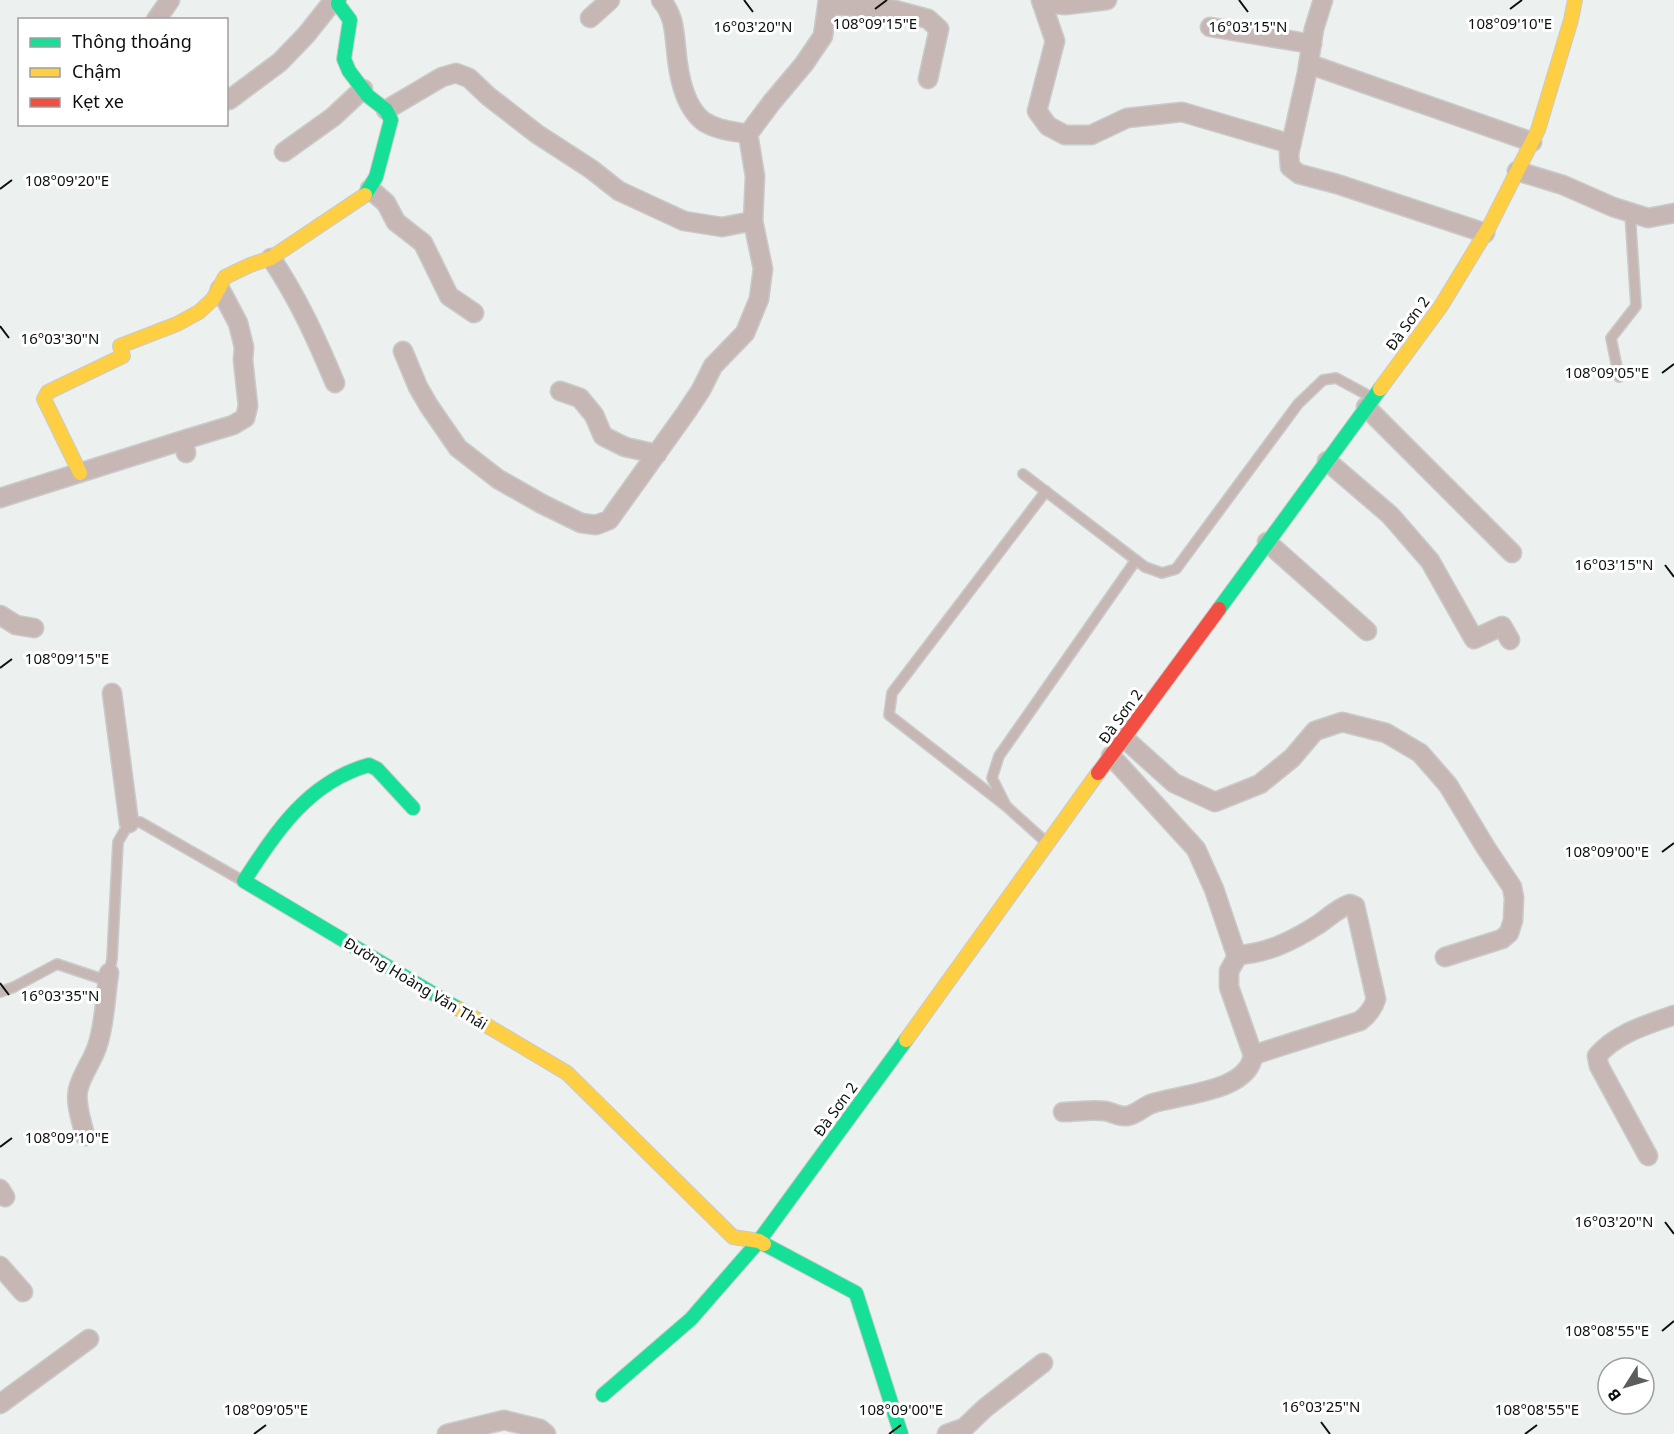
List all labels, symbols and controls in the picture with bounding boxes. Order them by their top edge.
text: 108°09'15"E [833,13,917,33]
text: 108°09'10"E [1468,13,1552,33]
text: 16°03'20"N [714,16,792,36]
text: 16°03'15"N [1209,16,1287,36]
legend [18,18,228,126]
text: Thông thoáng [72,29,192,53]
text: Chậm [72,59,121,83]
text: Kẹt xe [72,89,124,113]
text: 108°09'20"E [25,170,109,190]
street label: Đà Sơn 2 [1381,292,1433,354]
text: 16°03'30"N [21,328,99,348]
text: 108°09'05"E [1565,362,1649,382]
text: 16°03'15"N [1575,554,1653,574]
text: 108°09'15"E [25,648,109,668]
street label: Đà Sơn 2 [1094,685,1146,747]
text: 108°09'00"E [1565,841,1649,861]
street label: Đường Hoàng Văn Thái [341,932,491,1034]
text: 16°03'35"N [21,985,99,1005]
street label: Đà Sơn 2 [809,1078,861,1140]
text: 108°09'10"E [25,1127,109,1147]
text: 16°03'20"N [1575,1211,1653,1231]
text: 108°08'55"E [1565,1320,1649,1340]
north arrow [1596,1356,1656,1416]
text: B [1602,1384,1626,1406]
text: 16°03'25"N [1282,1396,1360,1416]
text: 108°09'05"E [224,1399,308,1419]
text: 108°09'00"E [859,1399,943,1419]
text: 108°08'55"E [1495,1399,1579,1419]

